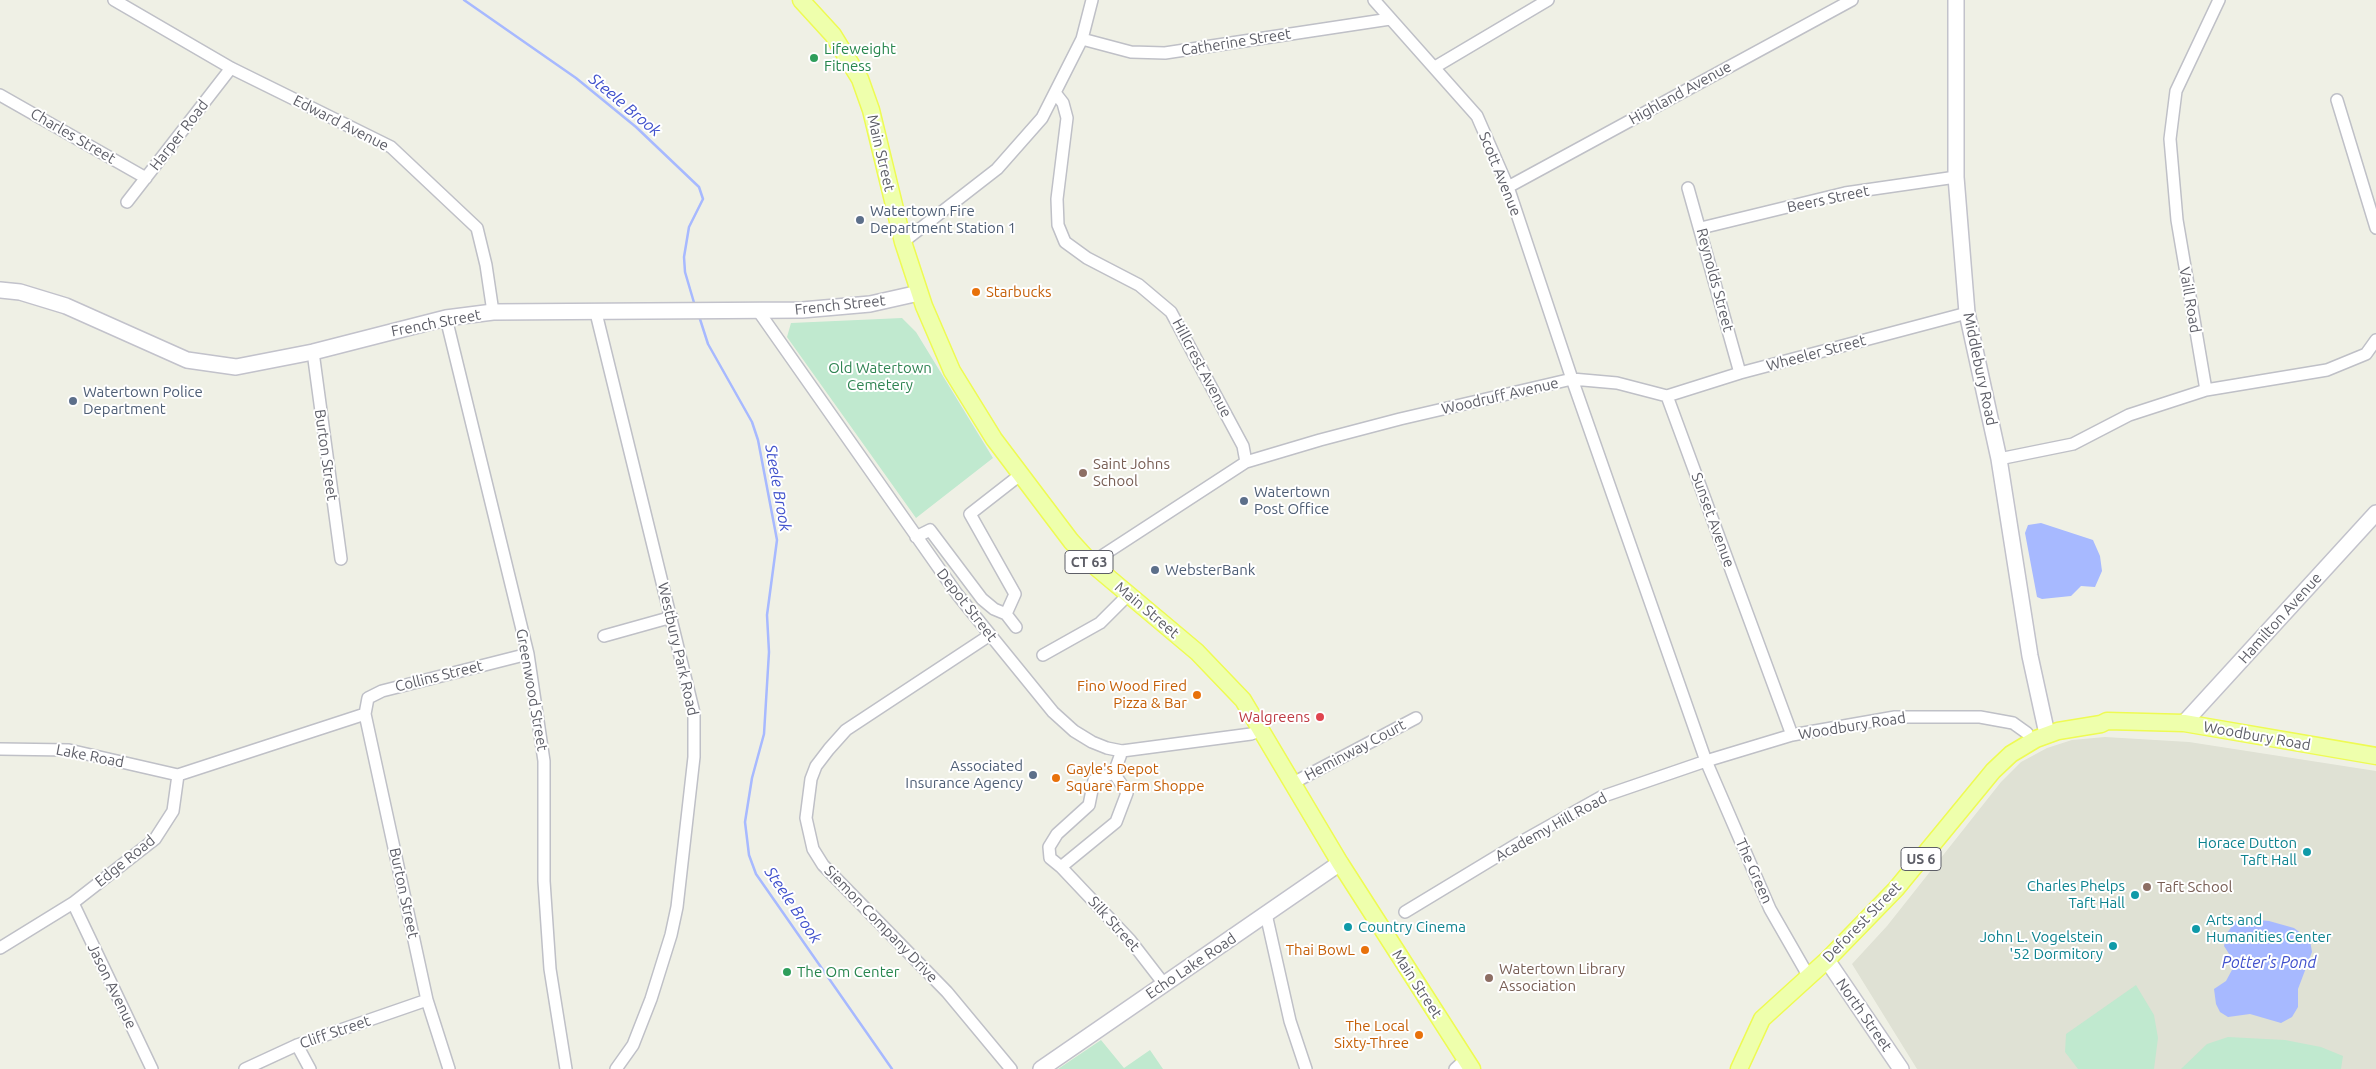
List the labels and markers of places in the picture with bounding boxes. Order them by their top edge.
place label: Lifeweight Fitness [824,40,896,75]
marker: Lifeweight Fitness [808,52,820,64]
place label: Watertown Fire Department Station 1 [870,202,1016,237]
marker: Watertown Fire Department Station 1 [854,214,866,226]
place label: Starbucks [986,283,1052,301]
marker: Starbucks [970,286,982,298]
place label: Watertown Police Department [83,383,203,418]
marker: Watertown Police Department [67,395,79,407]
place label: Saint Johns School [1093,455,1170,490]
marker: Saint Johns School [1077,467,1089,479]
place label: Watertown Post Office [1254,483,1330,518]
marker: Watertown Post Office [1238,495,1250,507]
place label: WebsterBank [1165,561,1255,579]
marker: WebsterBank [1149,564,1161,576]
place label: Fino Wood Fired Pizza & Bar [1077,677,1187,712]
marker: Fino Wood Fired Pizza & Bar [1191,689,1203,701]
place label: Walgreens [1239,708,1310,726]
marker: Walgreens [1314,711,1326,723]
place label: Associated Insurance Agency [905,757,1023,792]
place label: Gayle's Depot Square Farm Shoppe [1066,760,1204,795]
marker: Associated Insurance Agency [1027,769,1039,781]
marker: Gayle's Depot Square Farm Shoppe [1050,772,1062,784]
place label: Horace Dutton Taft Hall [2197,834,2297,869]
marker: Horace Dutton Taft Hall [2301,846,2313,858]
place label: Charles Phelps Taft Hall [2027,877,2125,912]
place label: Taft School [2157,878,2232,896]
marker: Taft School [2141,881,2153,893]
marker: Charles Phelps Taft Hall [2129,889,2141,901]
place label: Arts and Humanities Center [2206,911,2332,946]
place label: Country Cinema [1358,918,1466,936]
marker: Country Cinema [1342,921,1354,933]
marker: Arts and Humanities Center [2190,923,2202,935]
place label: John L. Vogelstein '52 Dormitory [1980,928,2103,963]
marker: John L. Vogelstein '52 Dormitory [2107,940,2119,952]
place label: Thai BowL [1286,941,1355,959]
marker: Thai BowL [1359,944,1371,956]
place label: Watertown Library Association [1499,960,1625,995]
place label: The Om Center [797,963,899,981]
marker: The Om Center [781,966,793,978]
marker: Watertown Library Association [1483,972,1495,984]
place label: The Local Sixty-Three [1334,1017,1409,1052]
marker: The Local Sixty-Three [1413,1029,1425,1041]

